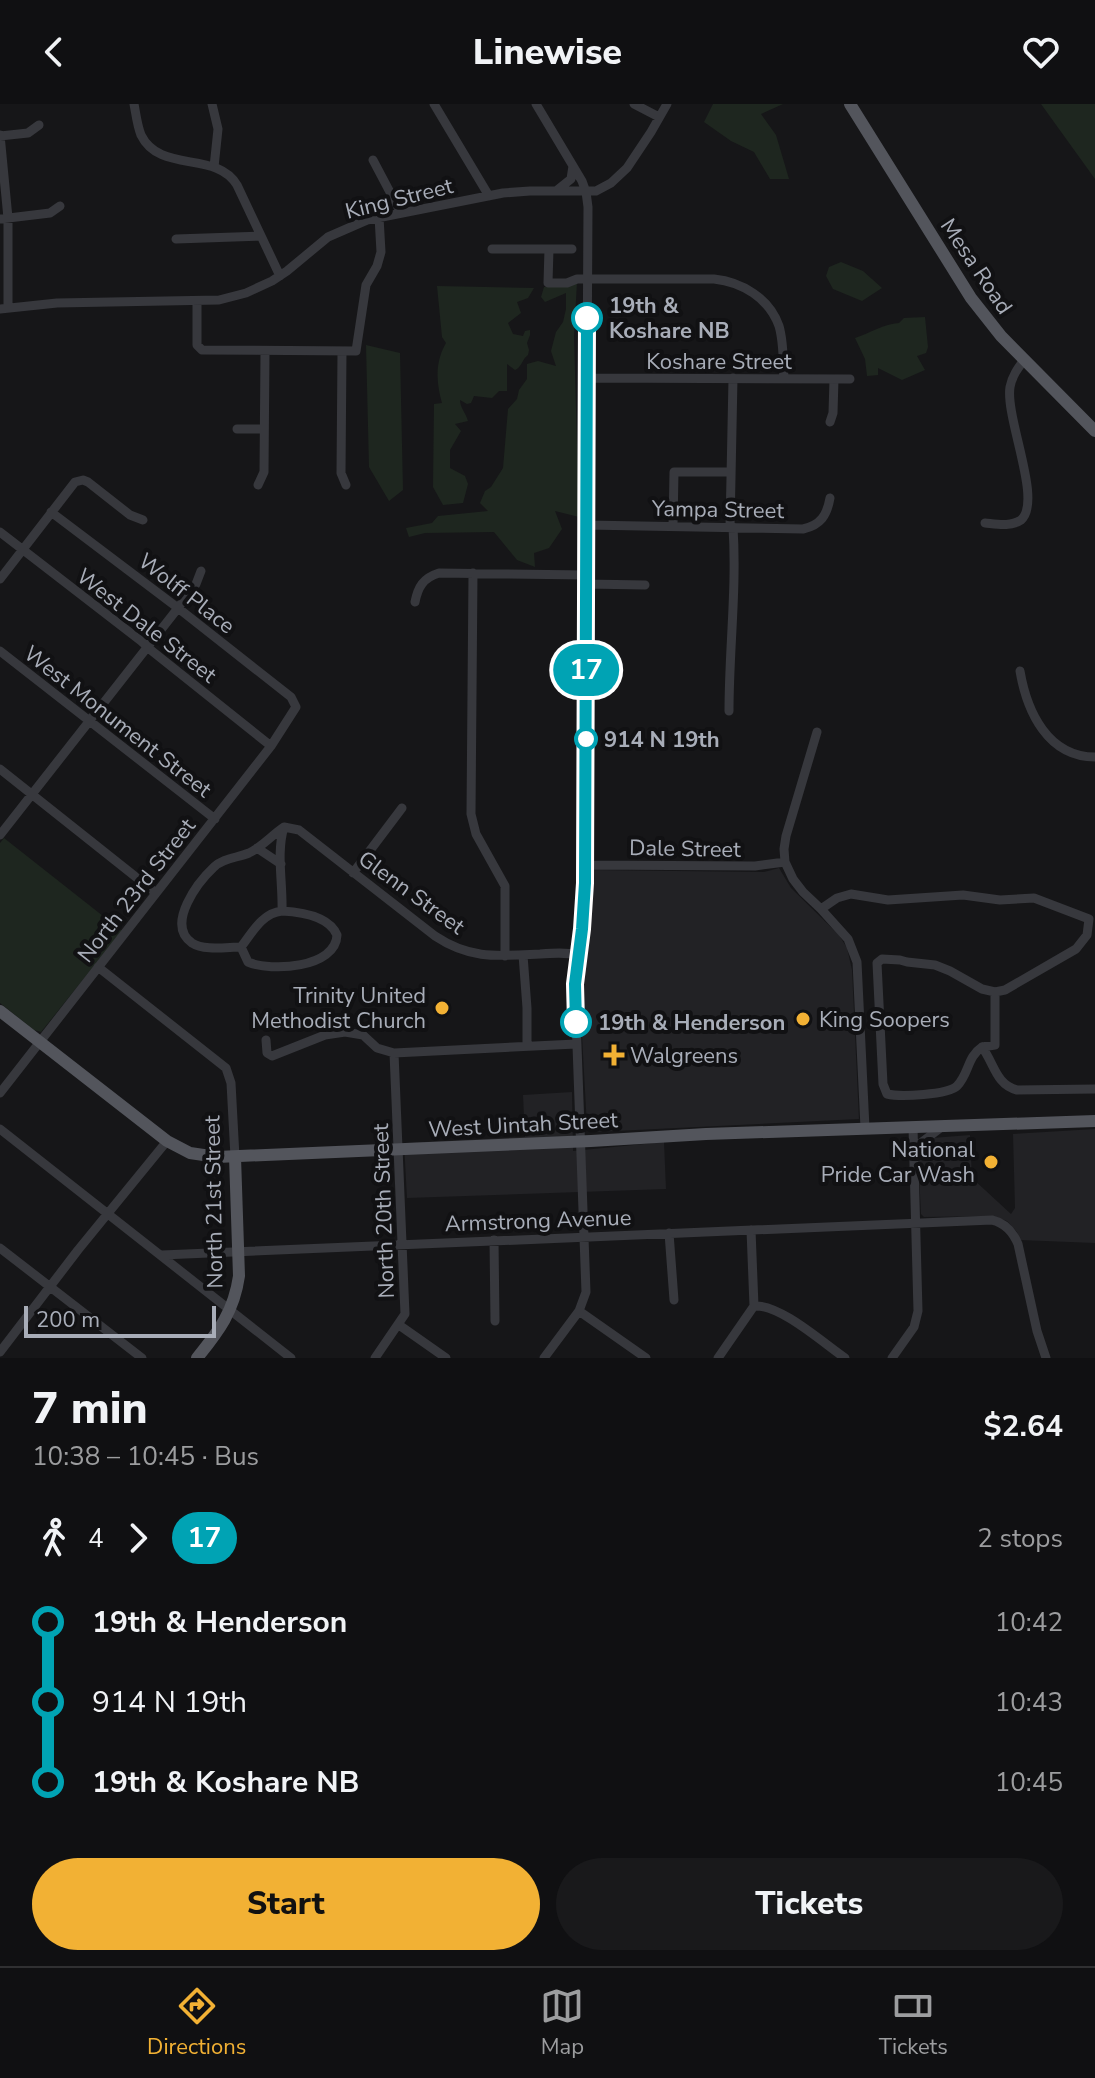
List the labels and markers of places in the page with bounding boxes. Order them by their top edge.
place label: 19th & Koshare NB [609,291,730,346]
marker: 19th & Koshare NB [572,303,602,333]
place label: 914 N 19th [604,725,720,755]
marker: 914 N 19th [575,728,597,750]
place label: Trinity United Methodist Church [251,981,426,1036]
marker: Trinity United Methodist Church [433,999,451,1017]
place label: King Soopers [819,1005,950,1035]
marker: 19th & Henderson [561,1007,591,1037]
place label: 19th & Henderson [598,1008,785,1038]
marker: King Soopers [794,1010,812,1028]
place label: Walgreens [630,1041,738,1071]
marker: Walgreens [605,1046,623,1064]
place label: National Pride Car Wash [821,1135,975,1190]
marker: National Pride Car Wash [982,1153,1000,1171]

